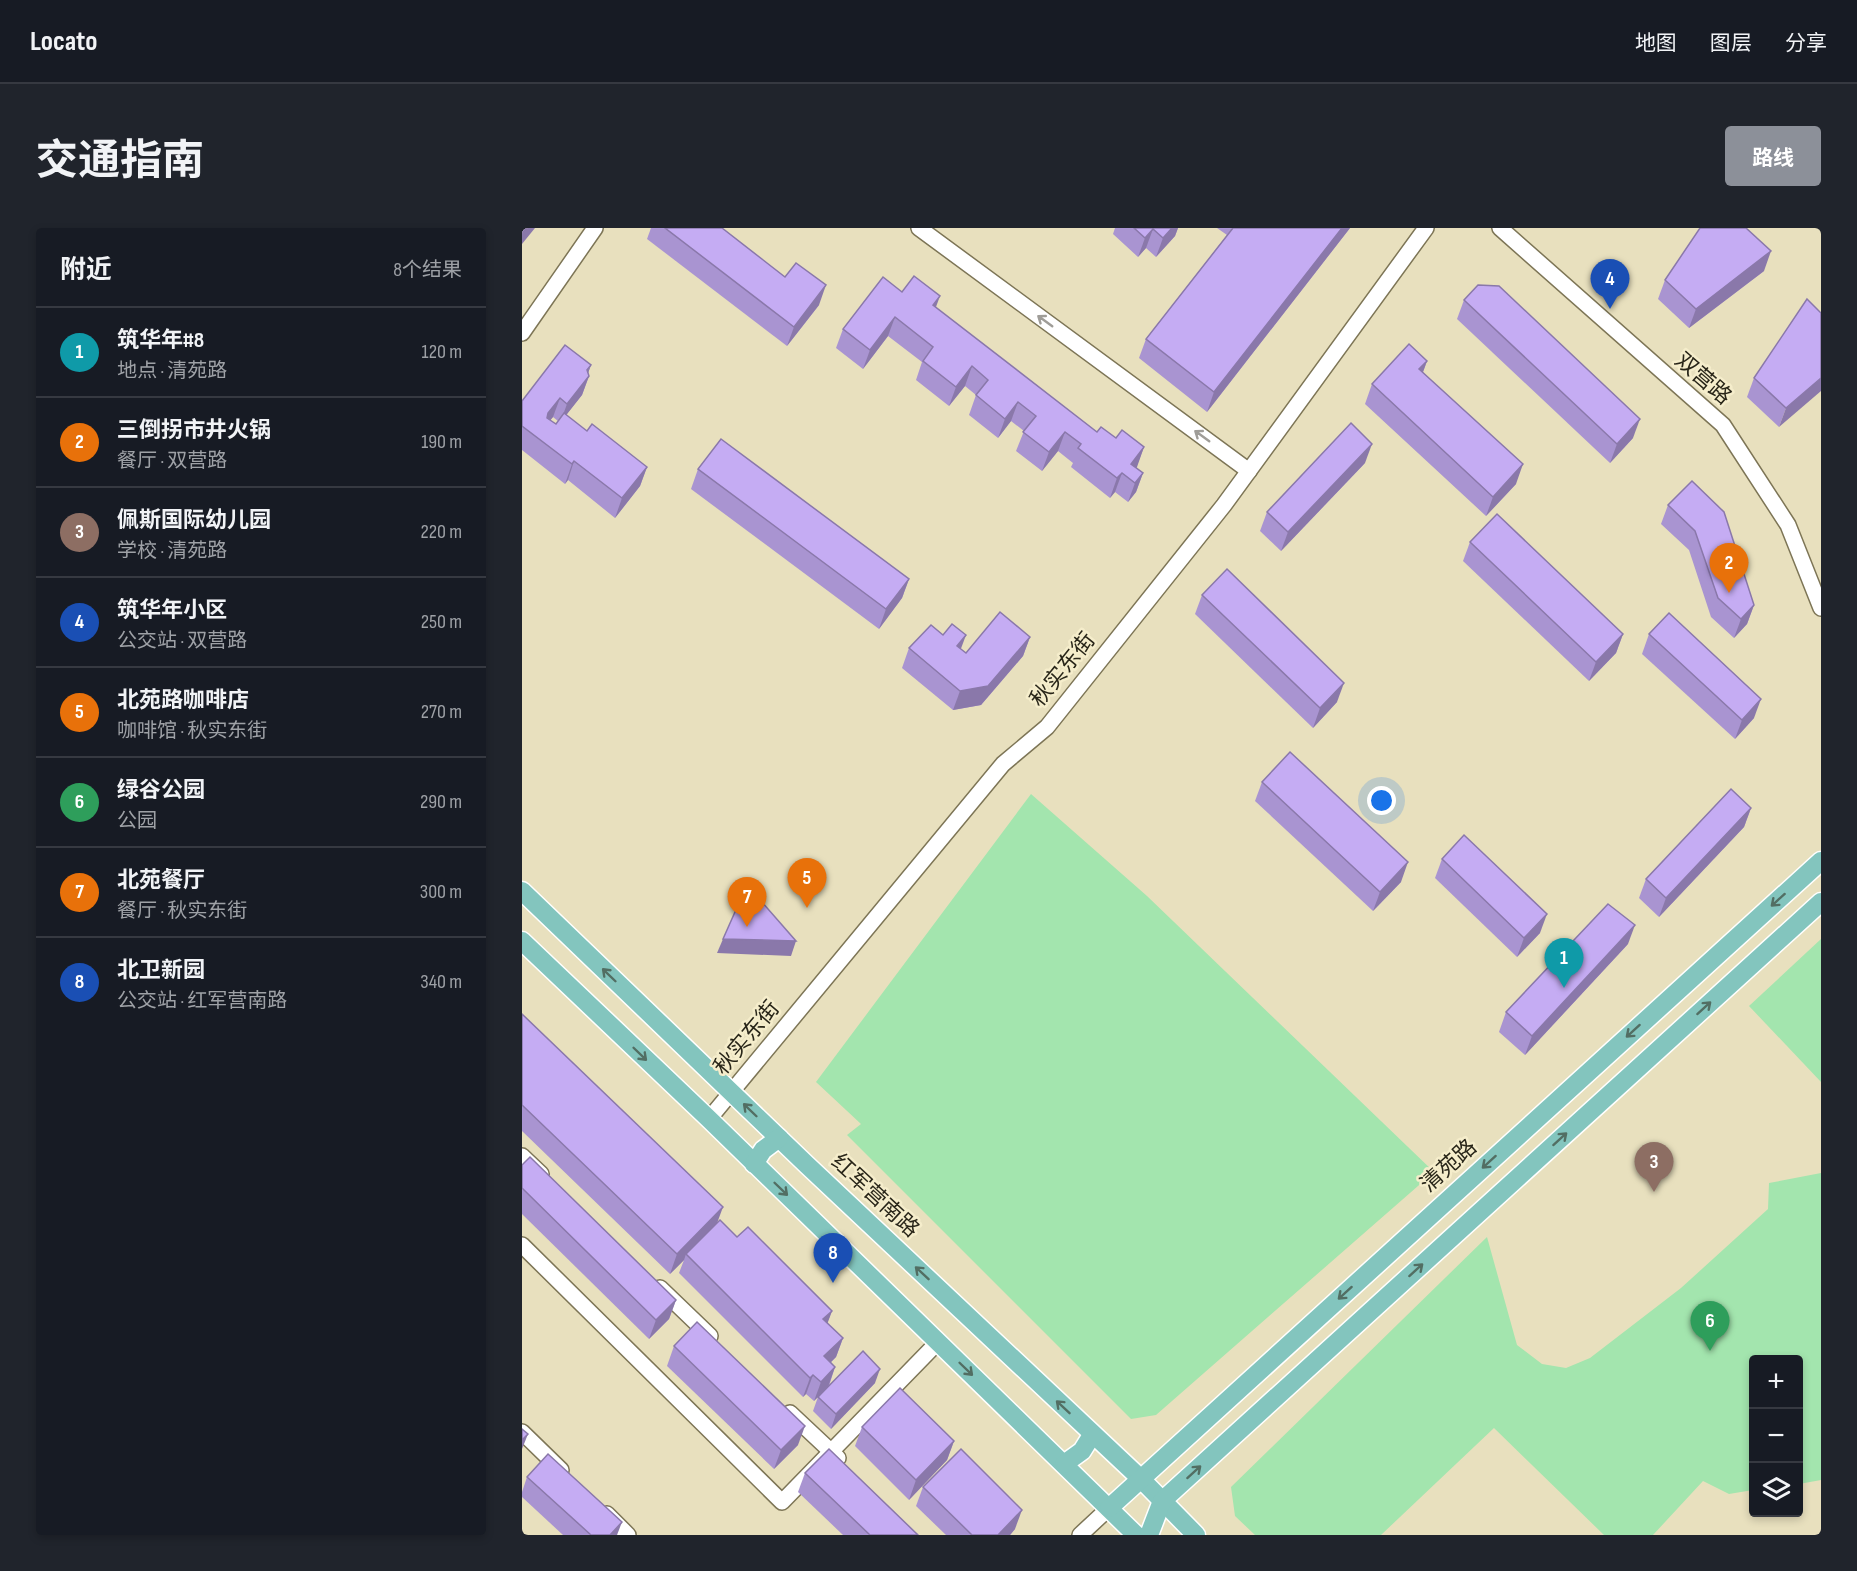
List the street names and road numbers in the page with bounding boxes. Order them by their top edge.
street label: 双营路 [1669,347,1737,411]
street label: 秋实东街 [1025,627,1101,713]
street label: 秋实东街 [708,996,786,1080]
street label: 清苑路 [1415,1134,1483,1198]
street label: 红军营南路 [826,1149,924,1243]

